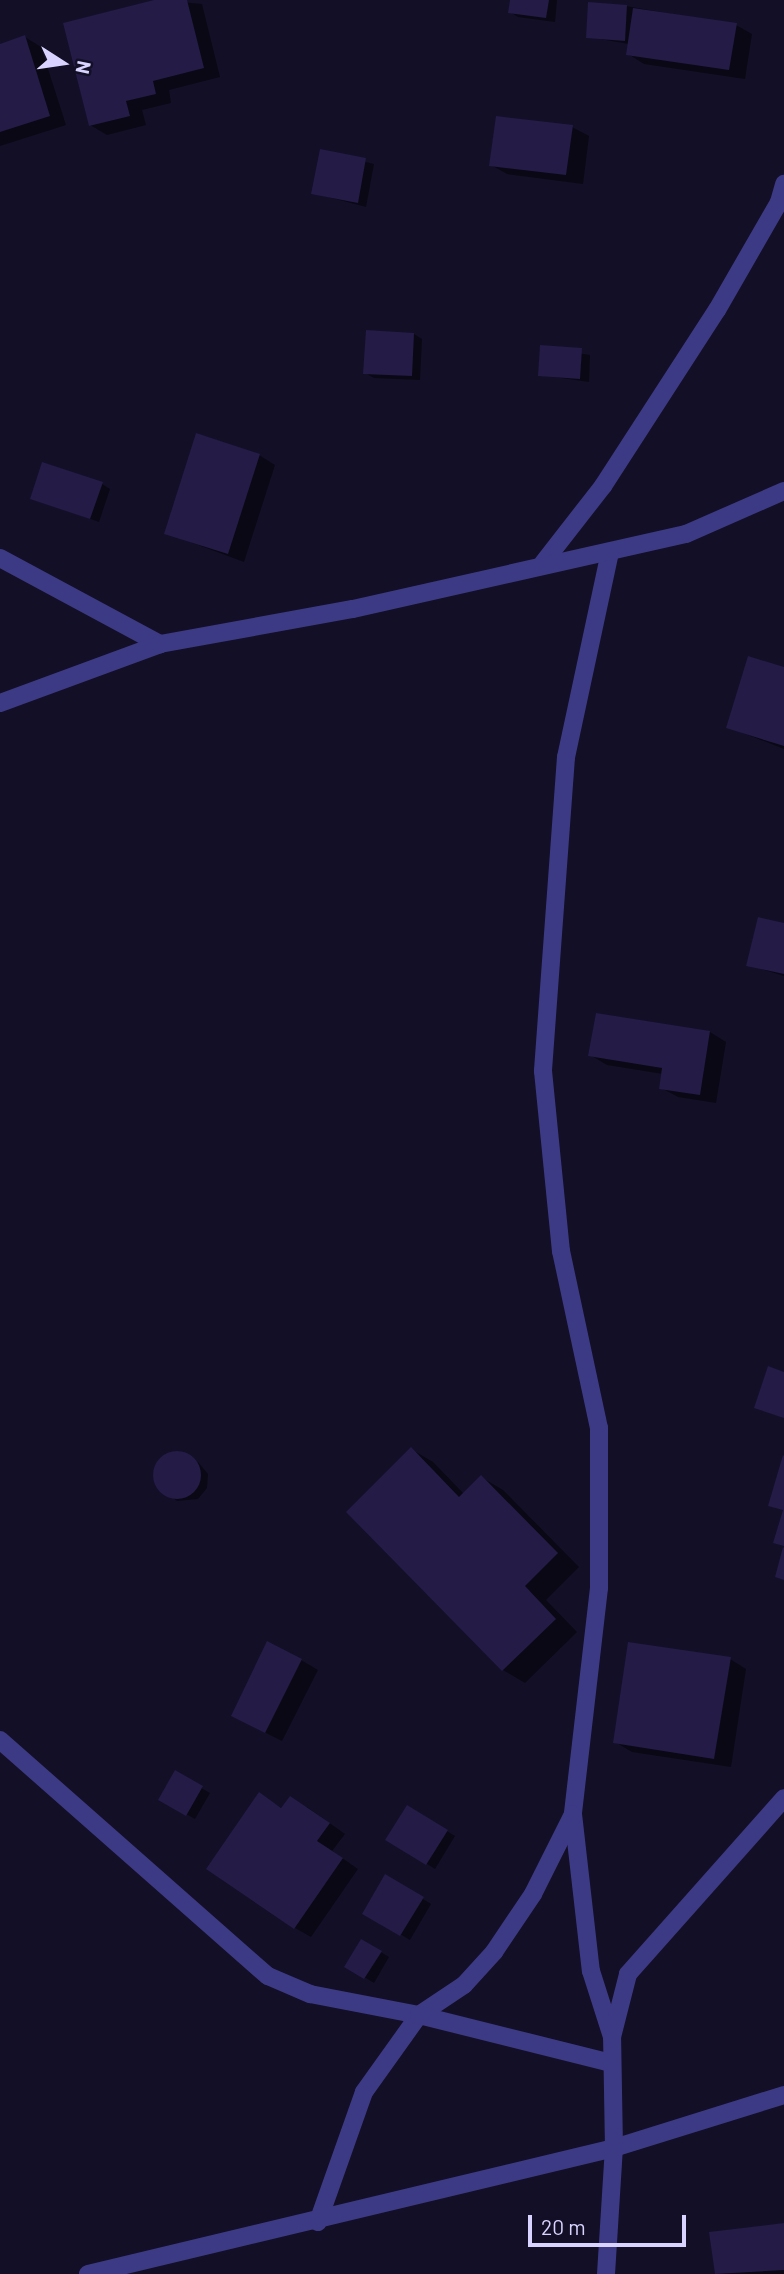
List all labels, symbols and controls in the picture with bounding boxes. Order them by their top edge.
north arrow [28,28,98,98]
text: N [71,59,97,76]
scale bar [532,2200,690,2244]
text: 20 m [541,2214,586,2239]

